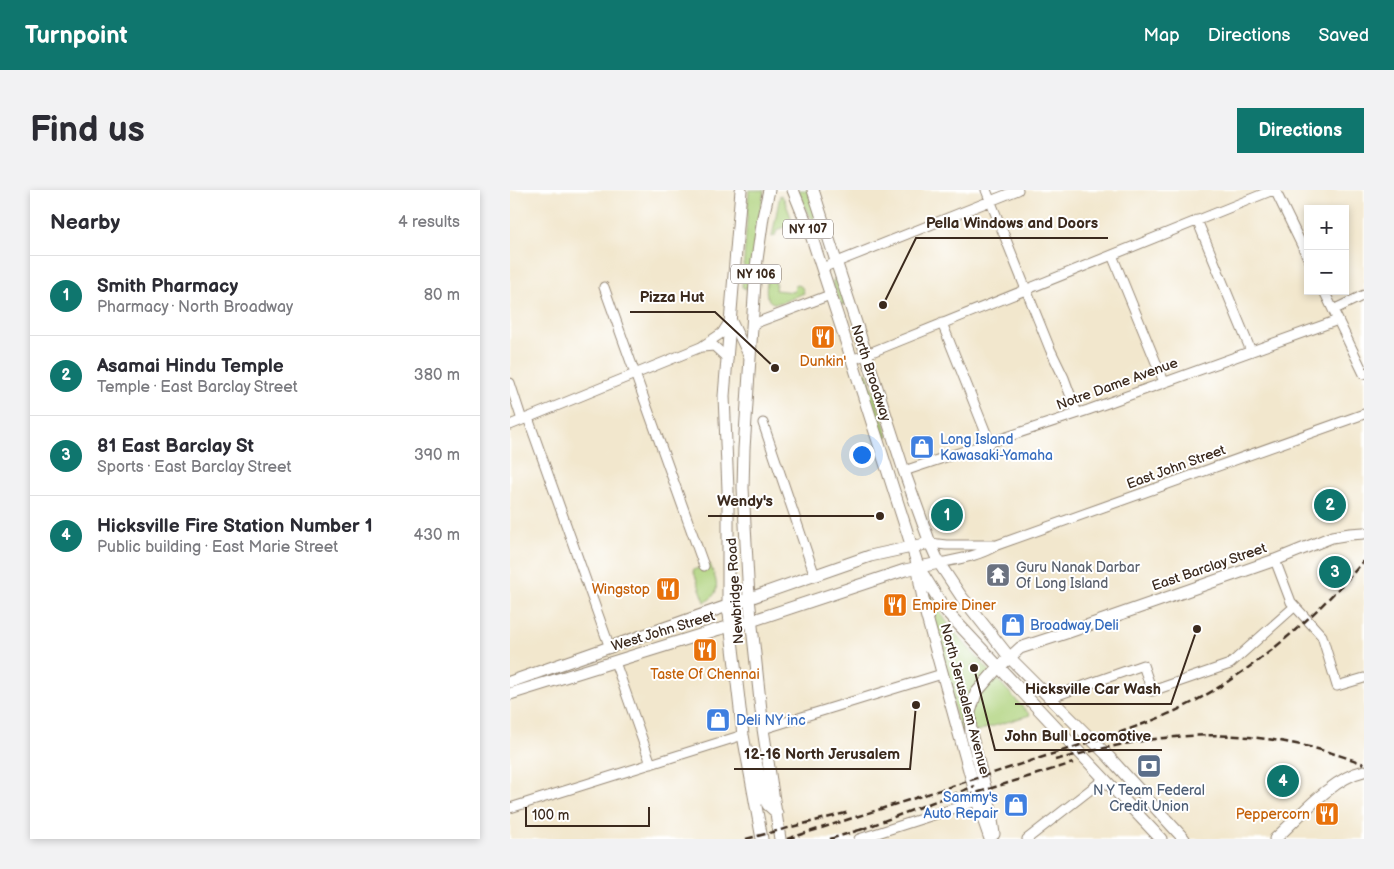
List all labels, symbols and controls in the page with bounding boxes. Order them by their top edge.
text: Turnpoint [25,21,128,50]
text: Map [1144,25,1180,46]
text: Directions [1208,25,1290,46]
text: Saved [1318,25,1369,46]
button: Directions [1237,108,1364,153]
text: Find us [30,109,145,152]
map controls [1304,205,1349,295]
button: + [1304,205,1349,250]
callout: Pella Windows and Doors [916,208,1108,238]
text: Nearby [50,210,120,235]
text: 4 results [398,213,460,232]
text: Pella Windows and Doors [926,214,1098,233]
road number: NY 107 [783,220,833,238]
button: − [1304,250,1349,295]
road number: NY 106 [731,264,781,284]
text: Smith Pharmacy [97,275,238,298]
callout: Pizza Hut [630,282,715,312]
text: 1 [63,286,69,305]
text: 80 m [424,286,460,305]
text: Pizza Hut [640,288,704,307]
text: Pharmacy · North Broadway [97,298,293,317]
street label: North Broadway [847,322,895,424]
restaurant icon: Dunkin' [810,324,836,350]
place label: Dunkin' [800,353,846,370]
street label: Notre Dame Avenue [1054,354,1180,414]
text: Asamai Hindu Temple [97,355,284,378]
text: 2 [61,366,71,385]
text: 380 m [414,366,460,385]
text: Temple · East Barclay Street [97,378,298,397]
place label: Long Island Kawasaki-Yamaha [940,431,1053,464]
shop icon: Long Island Kawasaki-Yamaha [909,434,935,460]
text: 81 East Barclay St [97,435,254,458]
street label: East John Street [1124,441,1228,493]
your location [849,442,875,468]
text: 3 [61,446,71,465]
text: 390 m [414,446,460,465]
text: Sports · East Barclay Street [97,458,291,477]
callout: Wendy's [708,486,783,516]
pin: 2 [1314,486,1346,524]
text: Wendy's [717,492,773,511]
pin: 1 [931,496,963,534]
text: Hicksville Fire Station Number 1 [97,515,373,538]
text: 4 [61,526,71,545]
text: 430 m [413,526,460,545]
street label: Newbridge Road [723,537,747,645]
text: Public building · East Marie Street [97,538,338,557]
street label: East Barclay Street [1149,539,1269,595]
pin: 3 [1319,553,1351,591]
place label: Guru Nanak Darbar Of Long Island [1016,559,1141,592]
temple icon: Guru Nanak Darbar Of Long Island [985,562,1011,588]
restaurant icon: Wingstop [655,576,681,602]
place label: Wingstop [592,581,650,598]
restaurant icon: Empire Diner [882,592,908,618]
place label: Empire Diner [912,597,997,614]
street label: West John Street [609,607,717,655]
shop icon: Broadway Deli [1000,612,1026,638]
place label: Broadway Deli [1030,617,1119,634]
street label: North Jerusalem Avenue [937,622,993,776]
restaurant icon: Taste Of Chennai [692,637,718,663]
place label: Taste Of Chennai [650,666,760,683]
callout: Hicksville Car Wash [1015,674,1171,704]
text: Hicksville Car Wash [1025,680,1161,699]
shop icon: Deli NY inc [705,707,731,733]
place label: Deli NY inc [736,712,806,729]
callout: John Bull Locomotive [995,720,1162,750]
text: John Bull Locomotive [1005,727,1152,746]
callout: 12-16 North Jerusalem [734,739,910,769]
text: 12-16 North Jerusalem [744,745,900,764]
bank icon: N Y Team Federal Credit Union [1136,753,1162,779]
pin: 4 [1267,762,1299,800]
place label: N Y Team Federal Credit Union [1093,782,1205,815]
place label: Sammy's Auto Repair [924,789,999,822]
shop icon: Sammy's Auto Repair [1003,792,1029,818]
restaurant icon: Peppercorn [1314,801,1340,827]
scale bar [525,804,650,827]
place label: Peppercorn [1236,806,1310,823]
text: 100 m [532,807,569,824]

